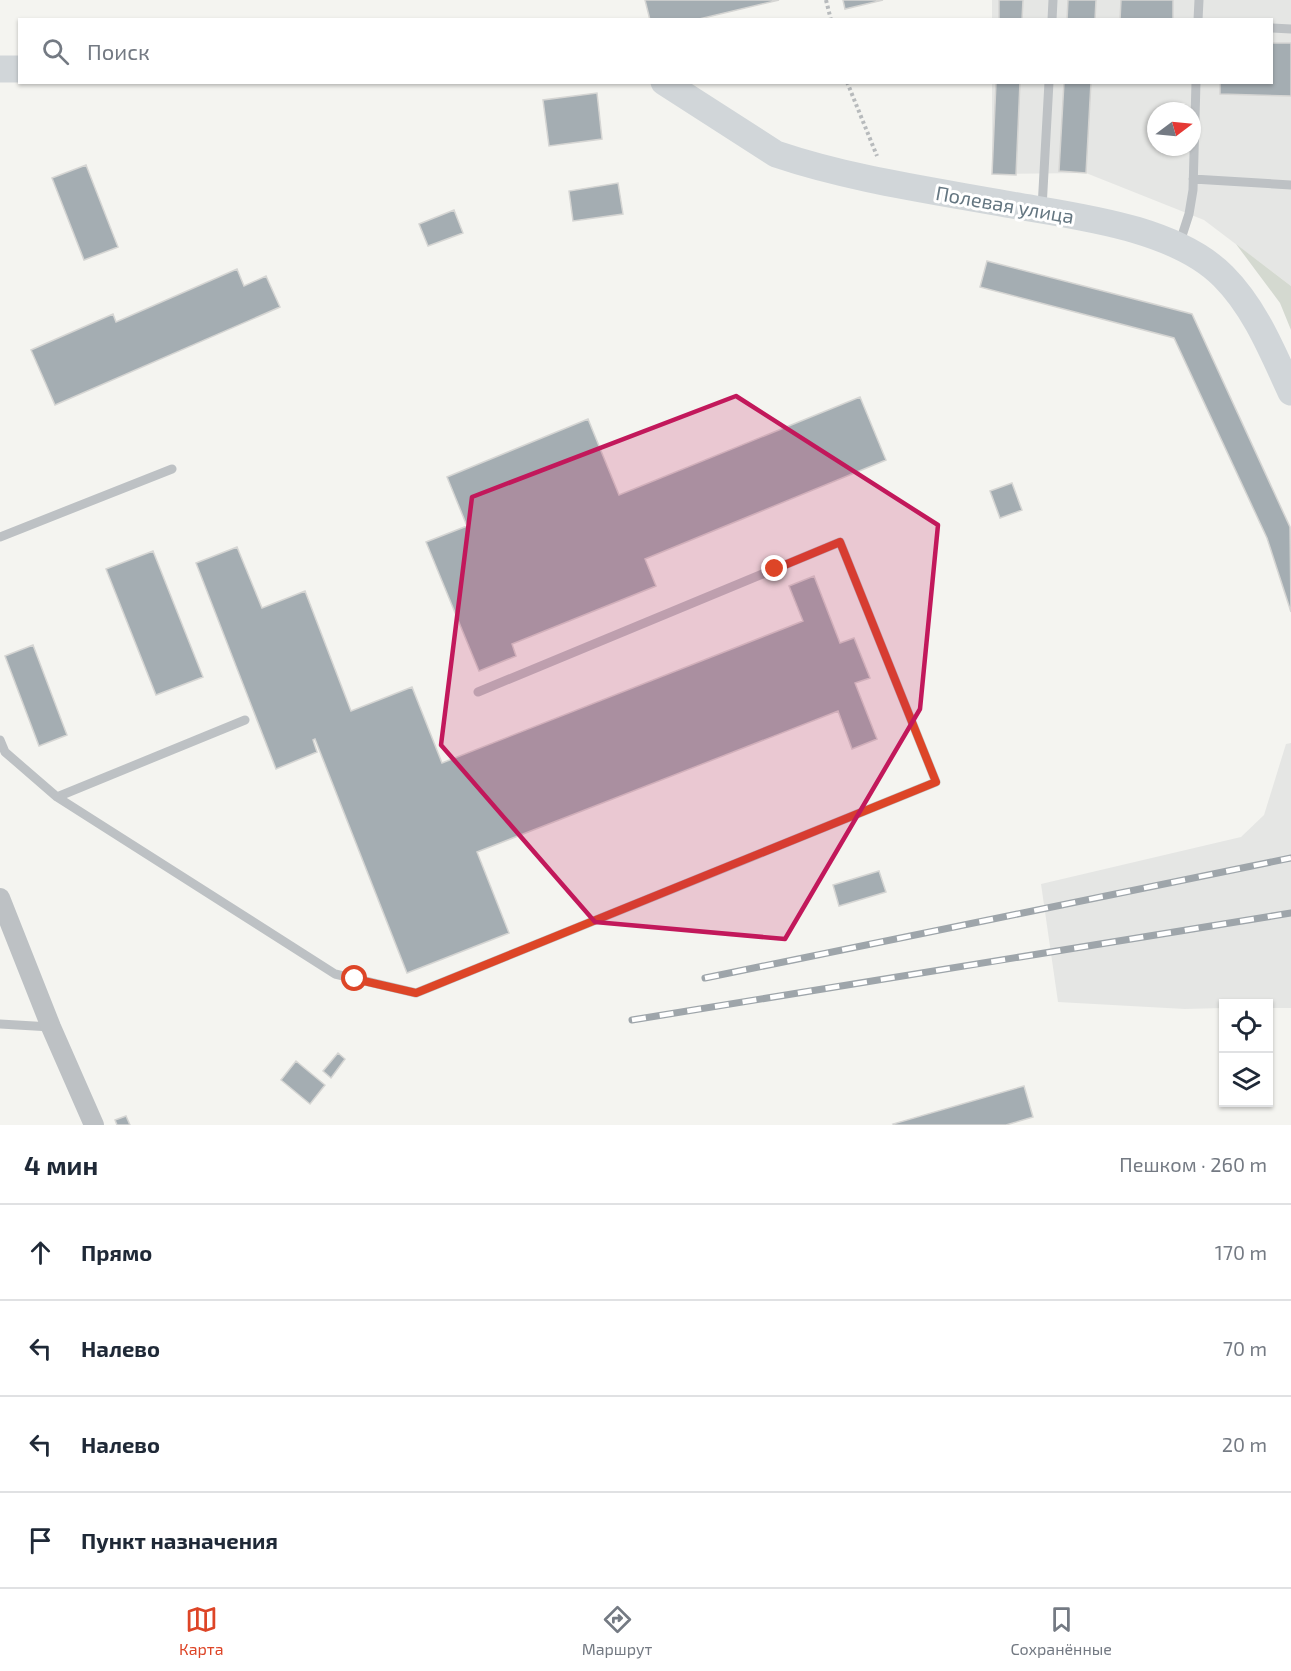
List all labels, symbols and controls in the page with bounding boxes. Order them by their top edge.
search box [18,18,1273,84]
icon: search [39,35,72,68]
text: Поиск [87,38,150,64]
north arrow [1147,102,1201,156]
street label: Полевая улица [934,180,1076,229]
route end [761,555,787,581]
route start [341,965,367,991]
map controls [1219,999,1273,1107]
button: locate [1219,999,1273,1053]
button: layers [1219,1053,1273,1107]
text: 4 мин [24,1149,98,1180]
text: Пешком · 260 m [1119,1152,1267,1176]
icon: ahead [24,1236,57,1269]
text: Прямо [81,1239,152,1265]
text: 170 m [1215,1240,1267,1264]
icon: left [24,1332,57,1365]
text: Налево [81,1335,160,1361]
text: 70 m [1223,1336,1267,1360]
icon: left [24,1428,57,1461]
text: Налево [81,1431,160,1457]
text: 20 m [1222,1432,1267,1456]
icon: arrive [24,1524,57,1557]
text: Пункт назначения [81,1527,278,1553]
tab: Карта [179,1603,224,1658]
tab: Маршрут [582,1603,652,1658]
tab: Сохранённые [1011,1603,1112,1658]

